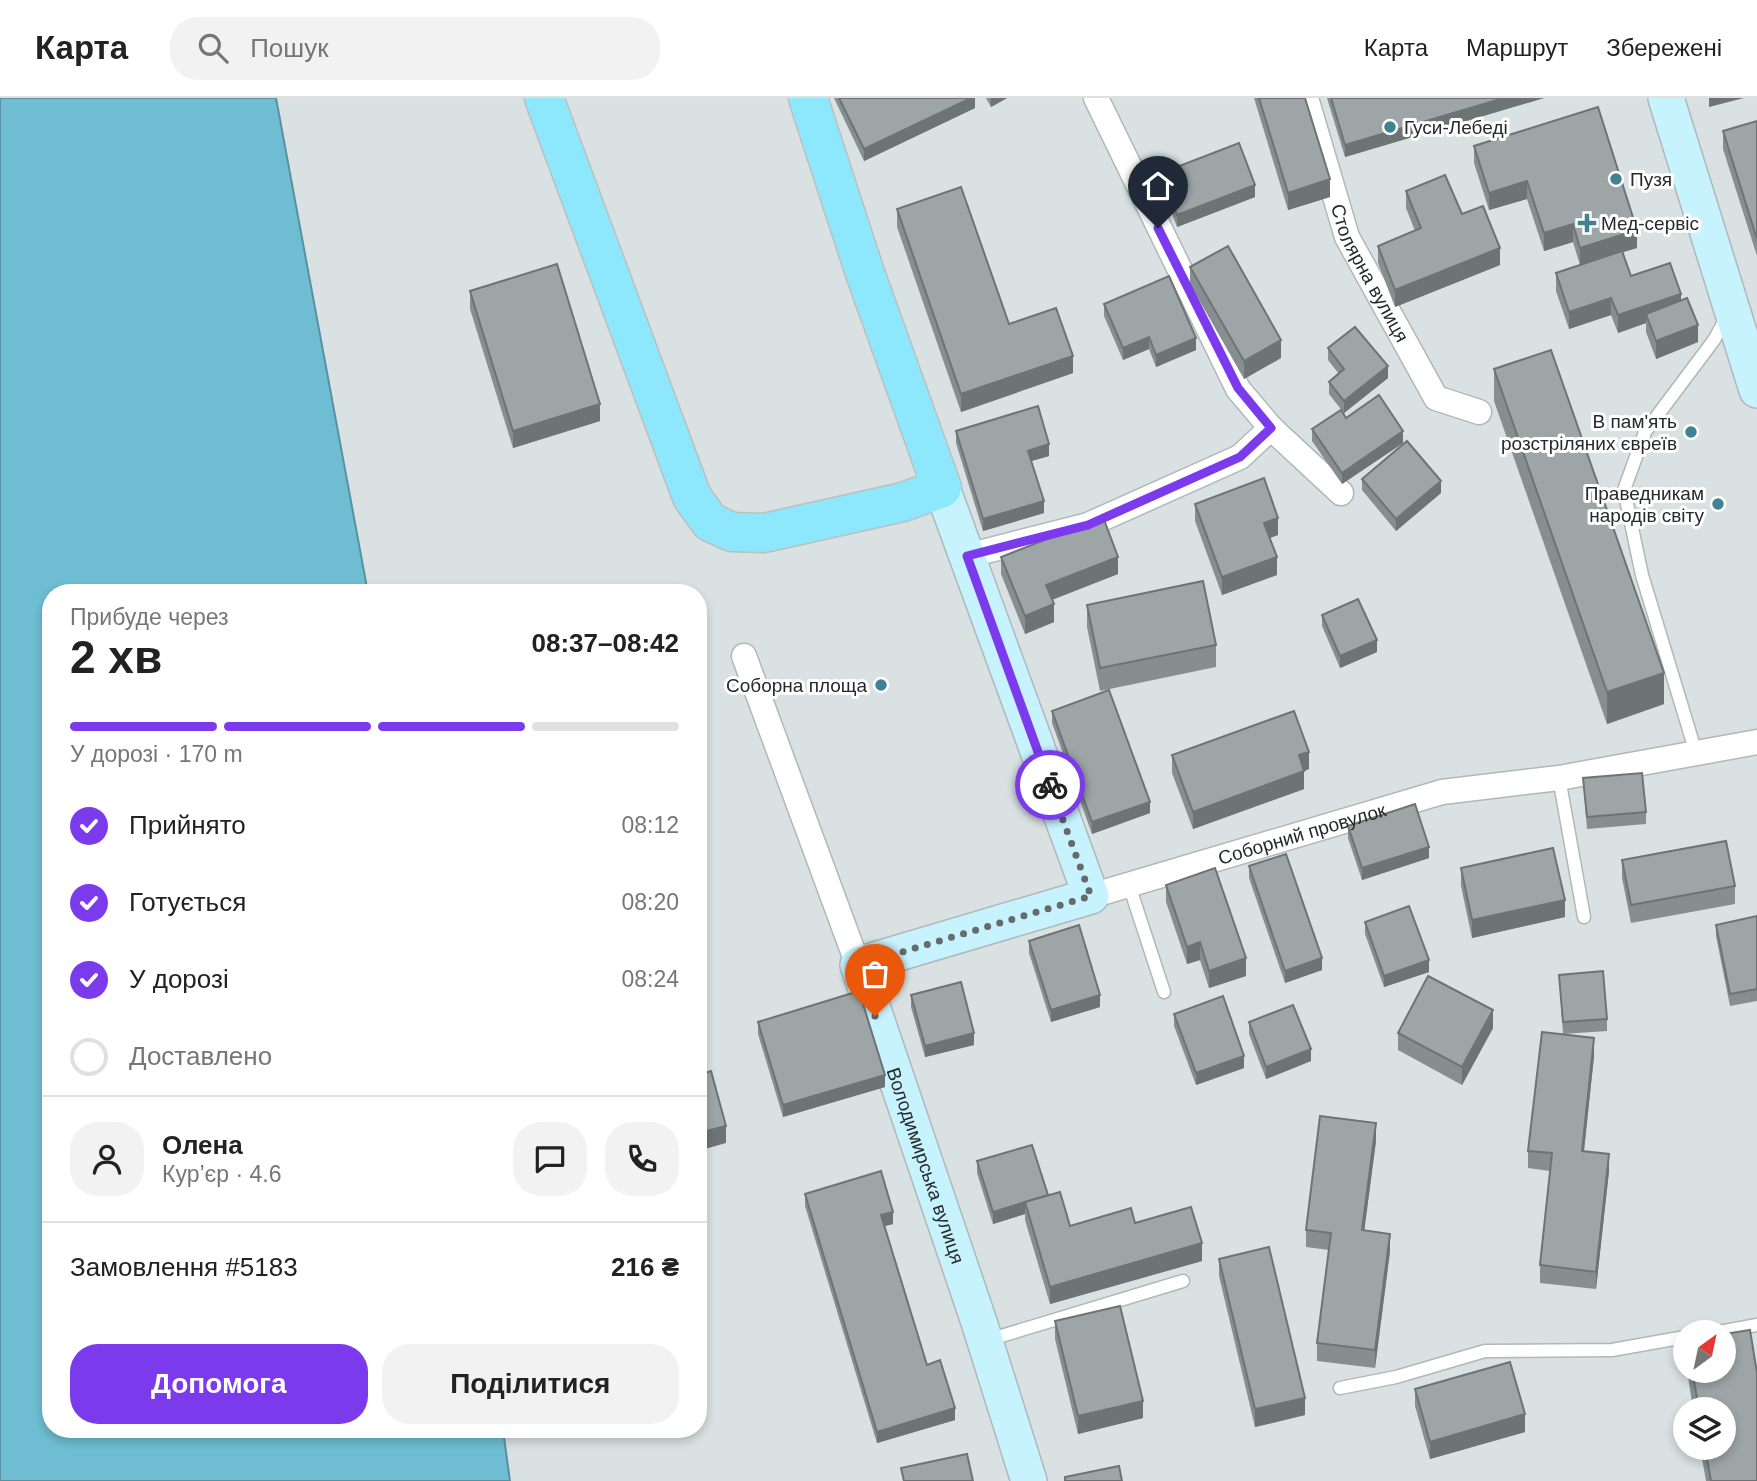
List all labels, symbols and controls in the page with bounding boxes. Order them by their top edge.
search box [170,17,660,80]
text: Карта [35,29,128,66]
icon: search [194,29,232,67]
text: Пошук [250,33,329,63]
text: Карта [1364,34,1428,61]
text: Маршрут [1466,34,1568,61]
text: Збережені [1606,34,1722,61]
place label: Гуси-Лебеді [1404,117,1508,138]
marker: Гуси-Лебеді [1382,119,1398,135]
pin [1128,156,1188,228]
icon: home [1139,167,1177,205]
place label: Пузя [1630,169,1672,190]
marker: Пузя [1608,171,1624,187]
street label: Столярна вулиця [1327,201,1413,346]
place label: Мед-cервіс [1601,213,1699,234]
marker: Мед-cервіс [1579,215,1595,231]
place label: В пам'ять розстріляних євреїв [1501,411,1677,454]
marker: В пам'ять розстріляних євреїв [1683,424,1699,440]
place label: Праведникам народів світу [1585,483,1704,526]
marker: Праведникам народів світу [1710,496,1726,512]
text: Прибуде через [70,604,229,630]
text: 08:37–08:42 [532,628,679,658]
text: 2 хв [70,631,162,683]
place label: Соборна площа [726,675,867,696]
marker: Соборна площа [873,677,889,693]
text: У дорозі · 170 m [70,741,243,767]
courier [1015,750,1085,820]
icon: bike [1031,766,1069,804]
street label: Соборний провулок [1216,799,1389,868]
icon: check [70,807,108,845]
text: Прийнято [129,810,246,840]
text: 08:12 [621,812,679,838]
icon: check [70,884,108,922]
text: Готується [129,887,246,917]
text: 08:20 [621,889,679,915]
pin [845,944,905,1016]
icon: bag [856,955,894,993]
icon: check [70,961,108,999]
text: У дорозі [129,964,229,994]
text: 08:24 [621,966,679,992]
text: Доставлено [129,1041,272,1071]
street label: Володимирська вулиця [883,1065,969,1266]
button: person [70,1122,144,1196]
button: chat [513,1122,587,1196]
button: phone [605,1122,679,1196]
text: Олена [162,1130,243,1160]
text: Кур’єр · 4.6 [162,1161,281,1187]
text: Замовлення #5183 [70,1252,298,1282]
text: 216 ₴ [611,1252,679,1282]
north arrow [1673,1320,1736,1382]
map controls [1673,1320,1736,1460]
button: Допомога [70,1344,368,1424]
button: Поділитися [382,1344,679,1424]
button: layers [1673,1397,1736,1460]

